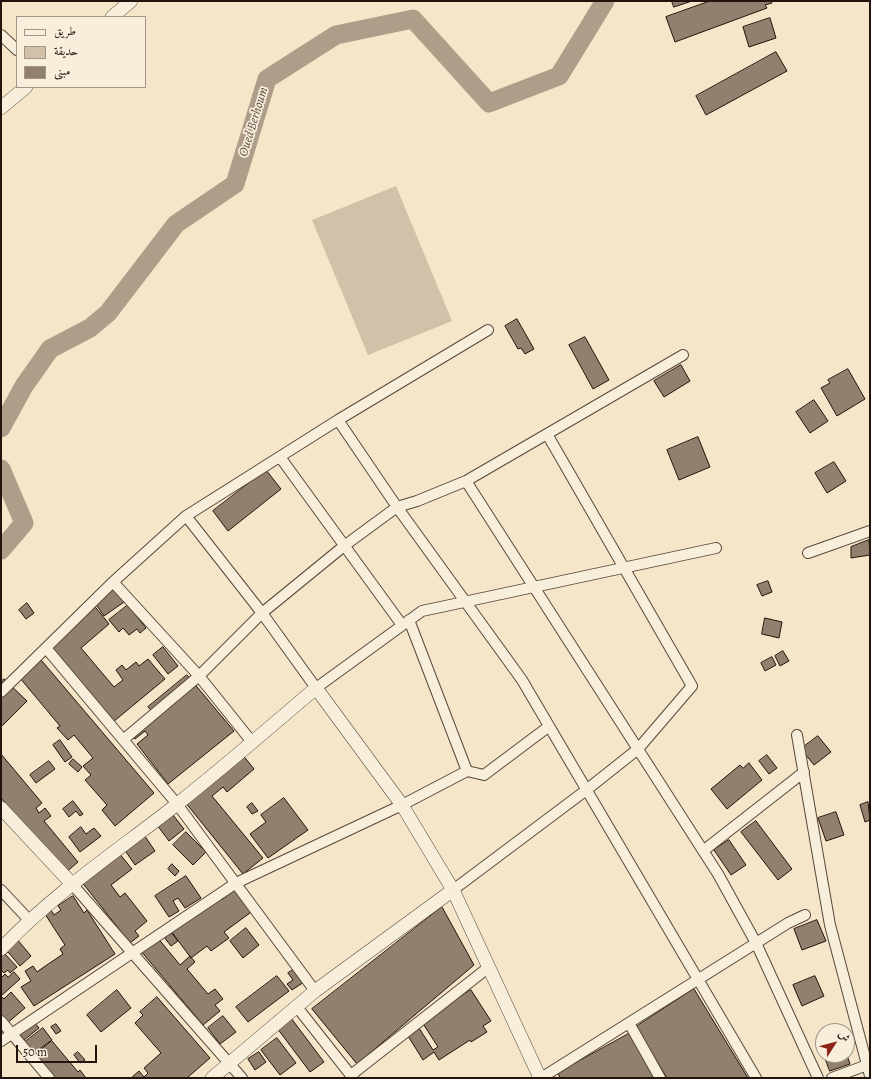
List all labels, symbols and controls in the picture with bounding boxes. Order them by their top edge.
legend [16,16,146,88]
text: طريق [54,23,76,39]
text: حديقة [54,43,78,59]
text: مبنى [54,63,70,79]
water label: Oued Berhoum [236,85,272,159]
north arrow [815,1023,855,1063]
text: ش [835,1027,854,1045]
scale bar [18,1037,99,1063]
text: 50 m [23,1044,47,1060]

